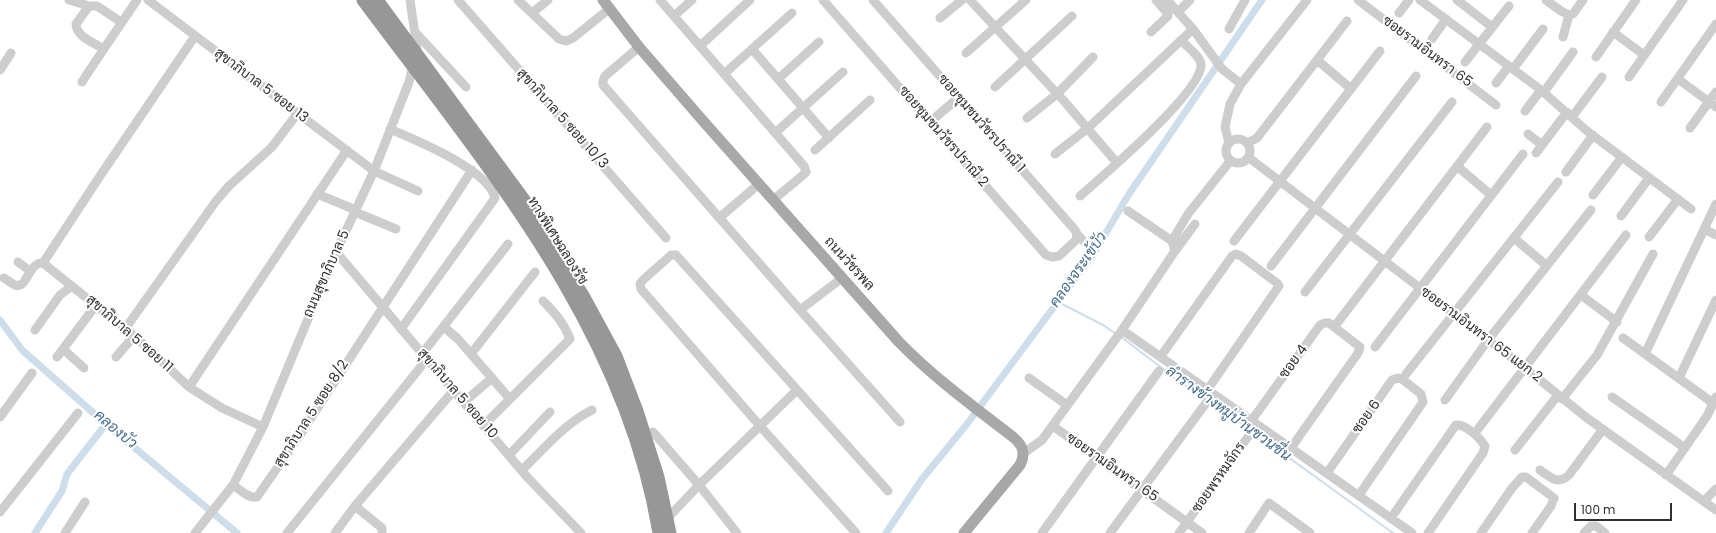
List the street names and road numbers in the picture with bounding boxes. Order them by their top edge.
street label: ซอยรามอินทรา 65 [1379,13,1475,91]
street label: สุขาภิบาล 5 ซอย 13 [211,45,311,127]
street label: สุขาภิบาล 5 ซอย 10/3 [513,66,611,172]
street label: ซอยชุมชนวัชรปราณี 1 [934,72,1028,176]
street label: ซอยชุมชนวัชรปราณี 2 [895,83,991,191]
street label: ทางพิเศษฉลองรัช [523,194,591,288]
street label: ถนนสุขาภิบาล 5 [300,228,354,320]
street label: ถนนวัชรพล [820,234,878,294]
street label: ซอยรามอินทรา 65 แยก 2 [1417,284,1545,386]
street label: สุขาภิบาล 5 ซอย 11 [82,292,176,376]
street label: ซอย 4 [1276,342,1312,382]
street label: สุขาภิบาล 5 ซอย 10 [413,346,501,442]
street label: สุขาภิบาล 5 ซอย 8/2 [271,357,353,471]
street label: ซอย 6 [1349,397,1385,437]
street label: ซอยรามอินทรา 65 [1063,430,1161,506]
street label: ซอยพรหมจักร [1189,440,1249,516]

